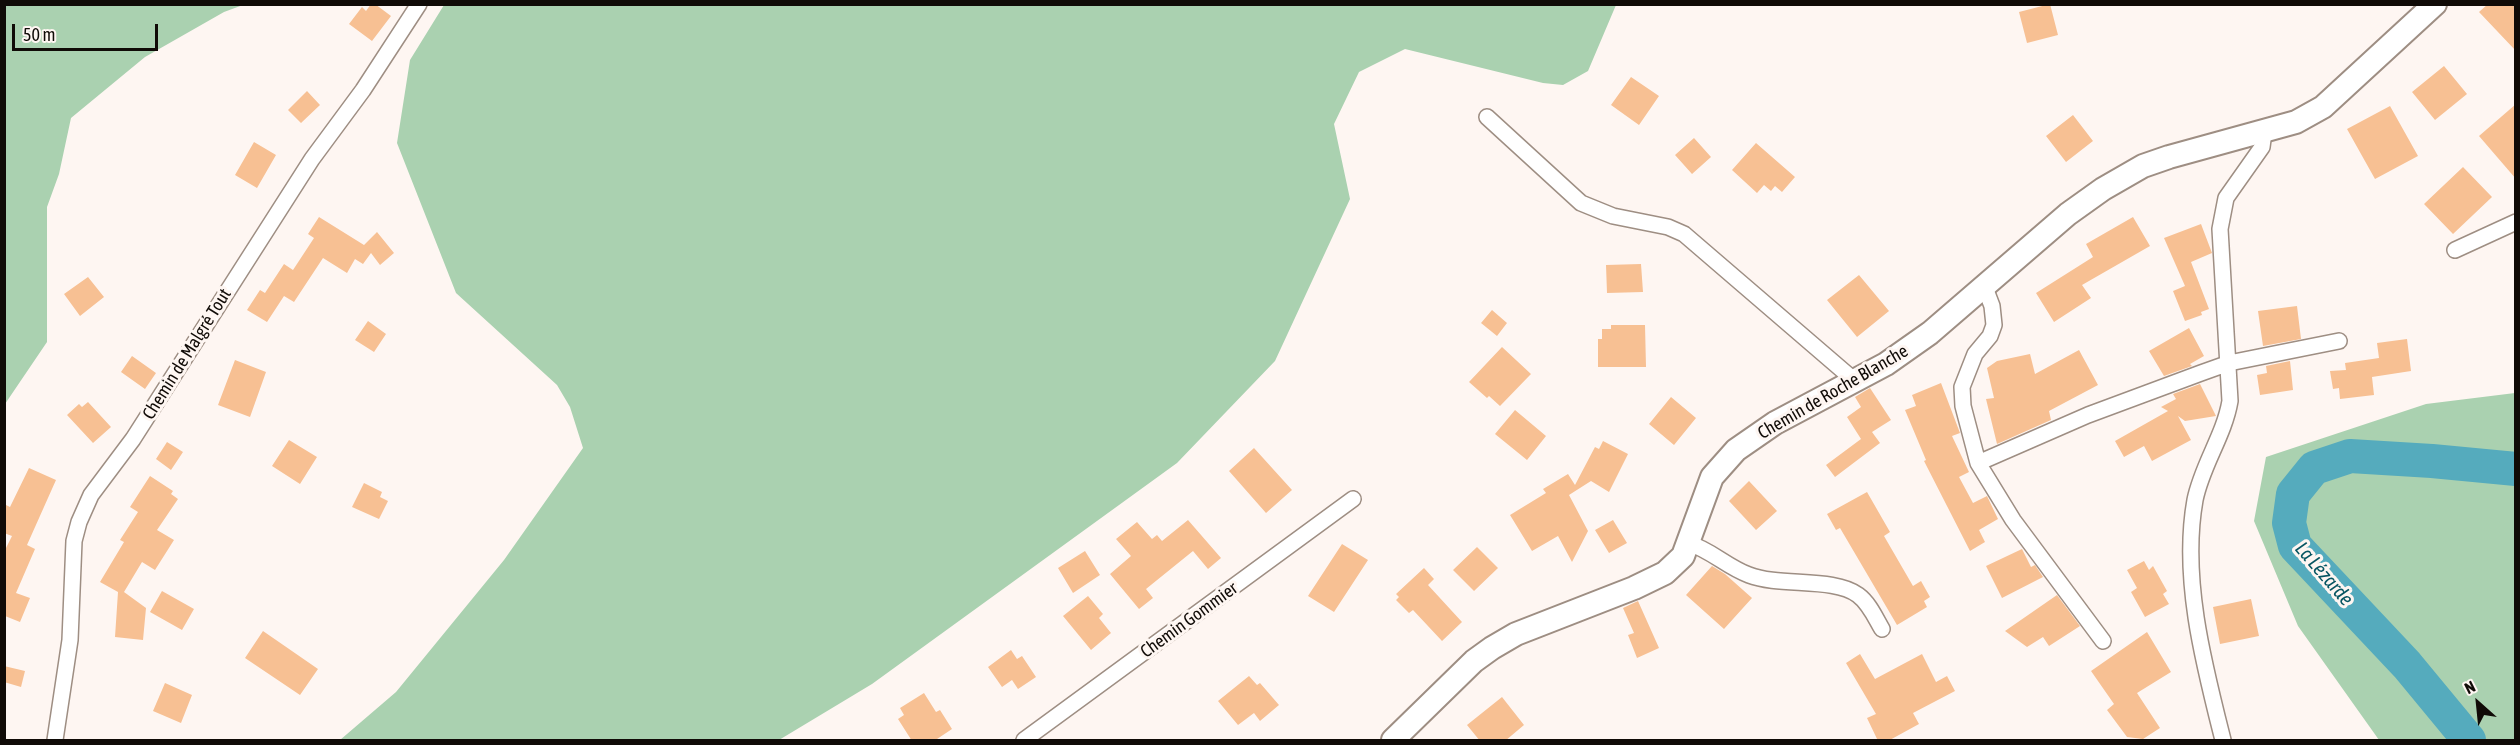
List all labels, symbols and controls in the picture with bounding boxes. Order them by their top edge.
scale bar [15,12,160,50]
text: 50 m [23,24,55,45]
street label: Chemin de Malgré Tout [138,285,236,423]
street label: Chemin de Roche Blanche [1754,340,1912,444]
water label: La Lézarde [2290,537,2358,611]
street label: Chemin Gommier [1136,578,1242,662]
north arrow [2448,673,2508,733]
text: N [2462,677,2478,697]

